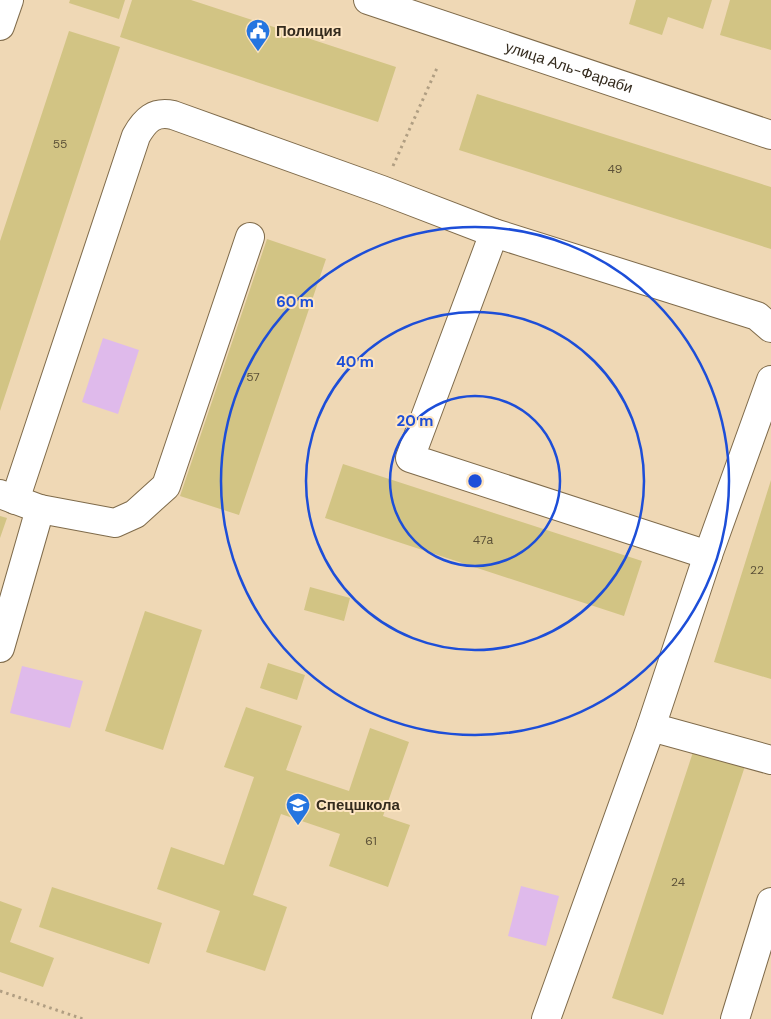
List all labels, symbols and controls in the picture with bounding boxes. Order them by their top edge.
public building icon: Полиция [245,18,271,52]
place label: Полиция [276,21,342,41]
street label: улица Аль-Фараби [503,37,635,98]
house number: 55 [53,136,67,152]
house number: 49 [608,161,622,177]
text: 60 m [276,292,314,312]
text: 40 m [336,352,374,372]
house number: 57 [246,369,260,385]
text: 20 m [397,411,433,431]
centre of rings [466,472,484,490]
house number: 47а [473,532,494,548]
house number: 22 [750,562,764,578]
school or university icon: Спецшкола [285,792,311,826]
place label: Спецшкола [316,795,401,815]
house number: 61 [365,833,377,849]
house number: 24 [671,874,685,890]

